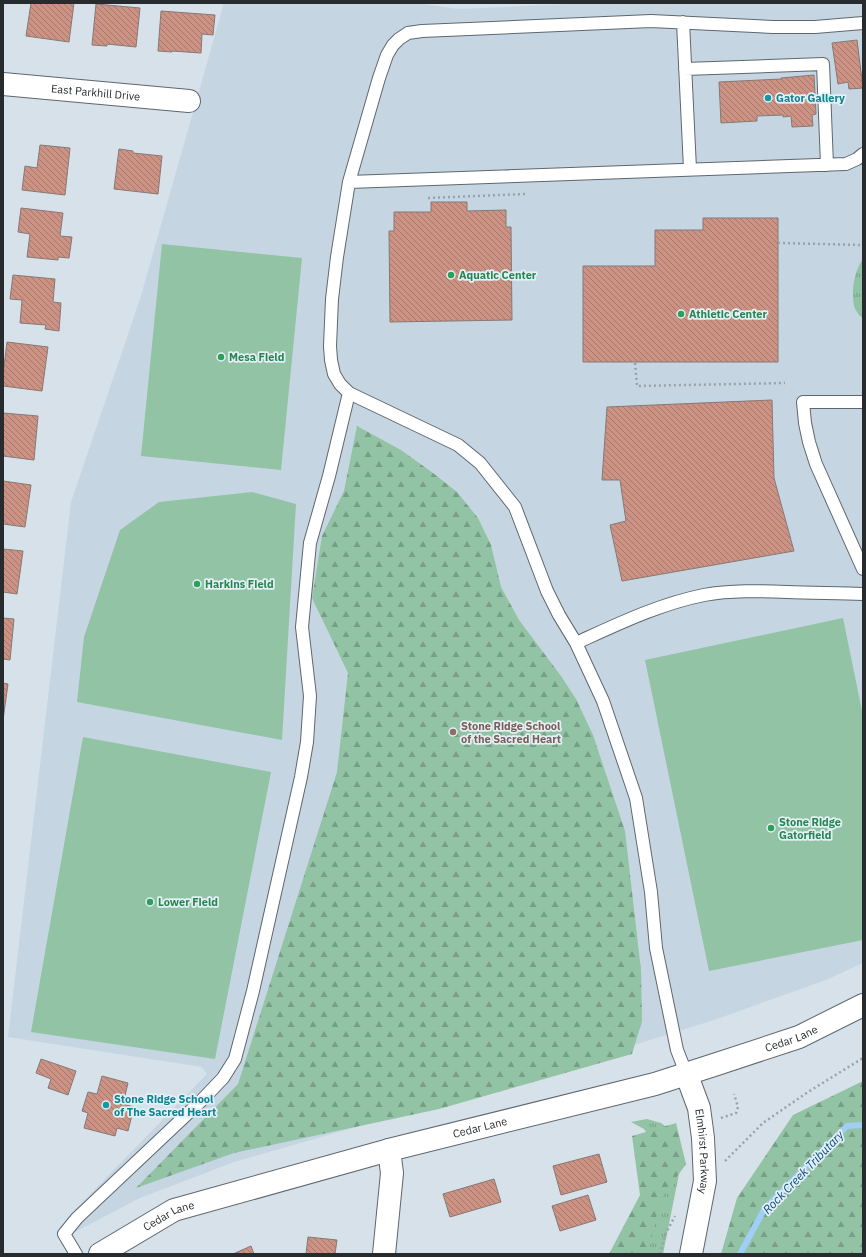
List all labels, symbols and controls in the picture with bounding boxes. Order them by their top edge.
street label: East Parkhill Drive [50,81,141,104]
place label: Gator Gallery [776,91,845,105]
marker: Gator Gallery [763,93,773,103]
place label: Aquatic Center [459,268,537,282]
marker: Aquatic Center [446,270,456,280]
place label: Athletic Center [689,307,768,321]
marker: Athletic Center [676,309,686,319]
place label: Mesa Field [229,350,284,364]
marker: Mesa Field [216,352,226,362]
place label: Harkins Field [205,577,274,591]
marker: Harkins Field [192,579,202,589]
place label: Stone Ridge School of the Sacred Heart [461,719,561,746]
marker: Stone Ridge School of the Sacred Heart [448,727,458,737]
place label: Stone Ridge Gatorfield [779,815,841,842]
marker: Stone Ridge Gatorfield [766,823,776,833]
place label: Lower Field [158,895,218,909]
marker: Lower Field [145,897,155,907]
street label: Cedar Lane [763,1022,820,1055]
place label: Stone Ridge School of The Sacred Heart [114,1092,216,1119]
marker: Stone Ridge School of The Sacred Heart [101,1100,111,1110]
street label: Elmhirst Parkway [692,1108,712,1196]
street label: Cedar Lane [451,1114,509,1141]
water label: Rock Creek Tributary [759,1126,847,1217]
street label: Cedar Lane [140,1198,196,1234]

